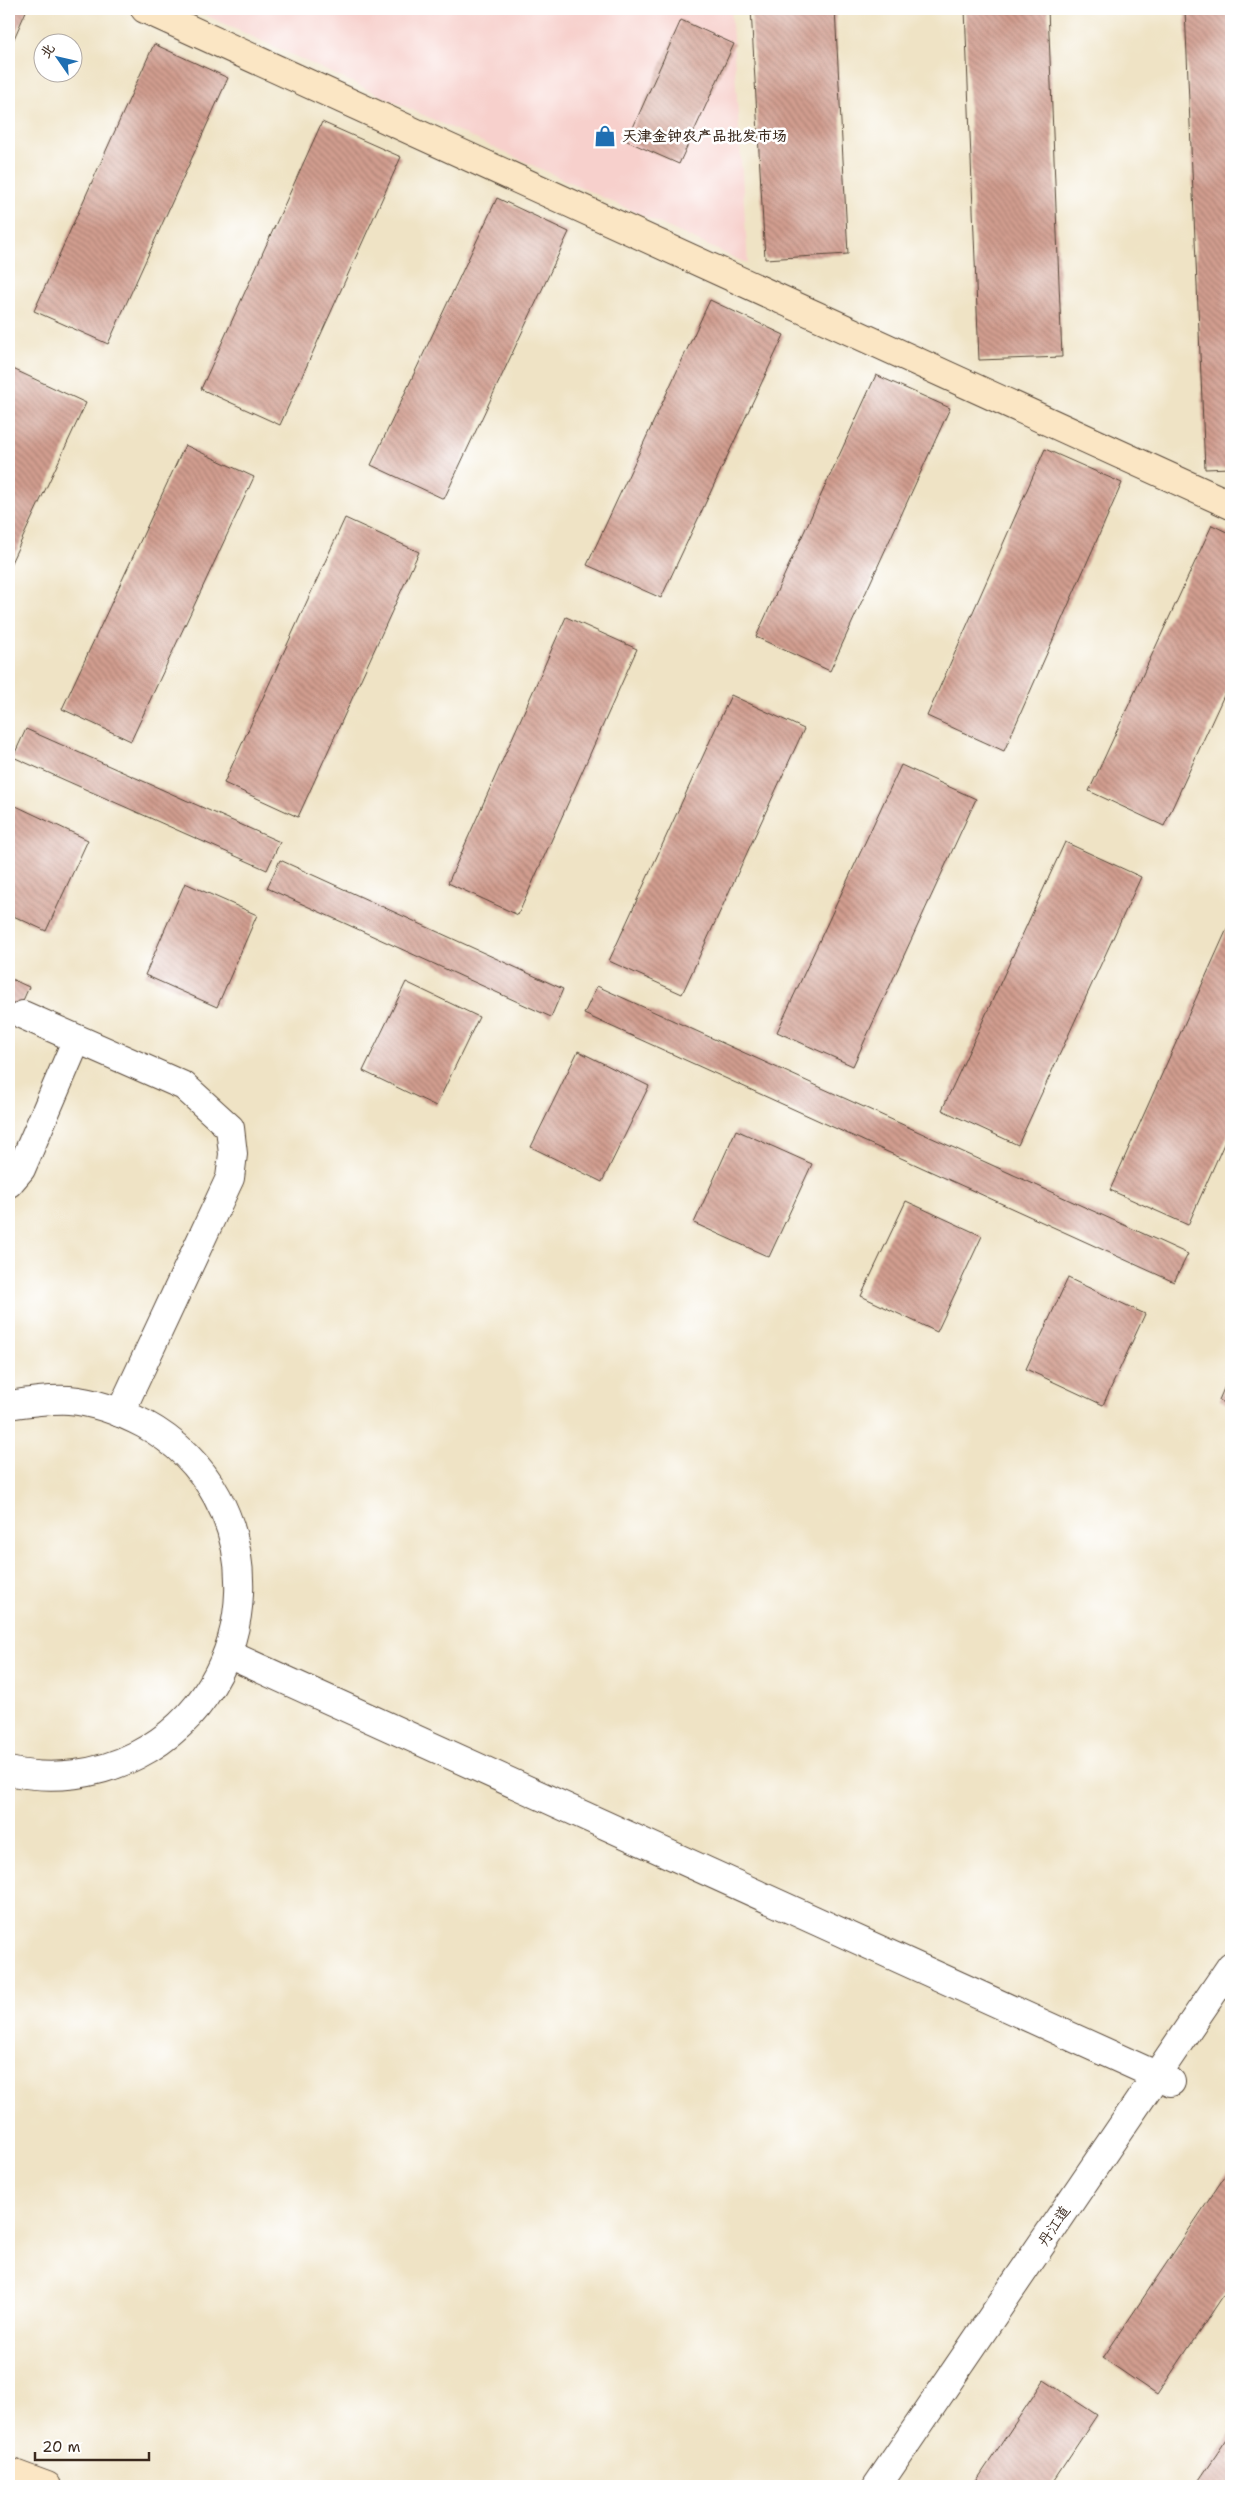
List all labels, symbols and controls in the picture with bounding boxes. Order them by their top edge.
north arrow [32,32,82,82]
text: 北 [36,40,59,62]
shop icon: 天津金钟农产品批发市场 [592,123,618,149]
place label: 天津金钟农产品批发市场 [622,126,787,146]
street label: 丹江道 [1033,2202,1075,2250]
scale bar [35,2430,149,2462]
text: 20 m [42,2437,81,2457]

